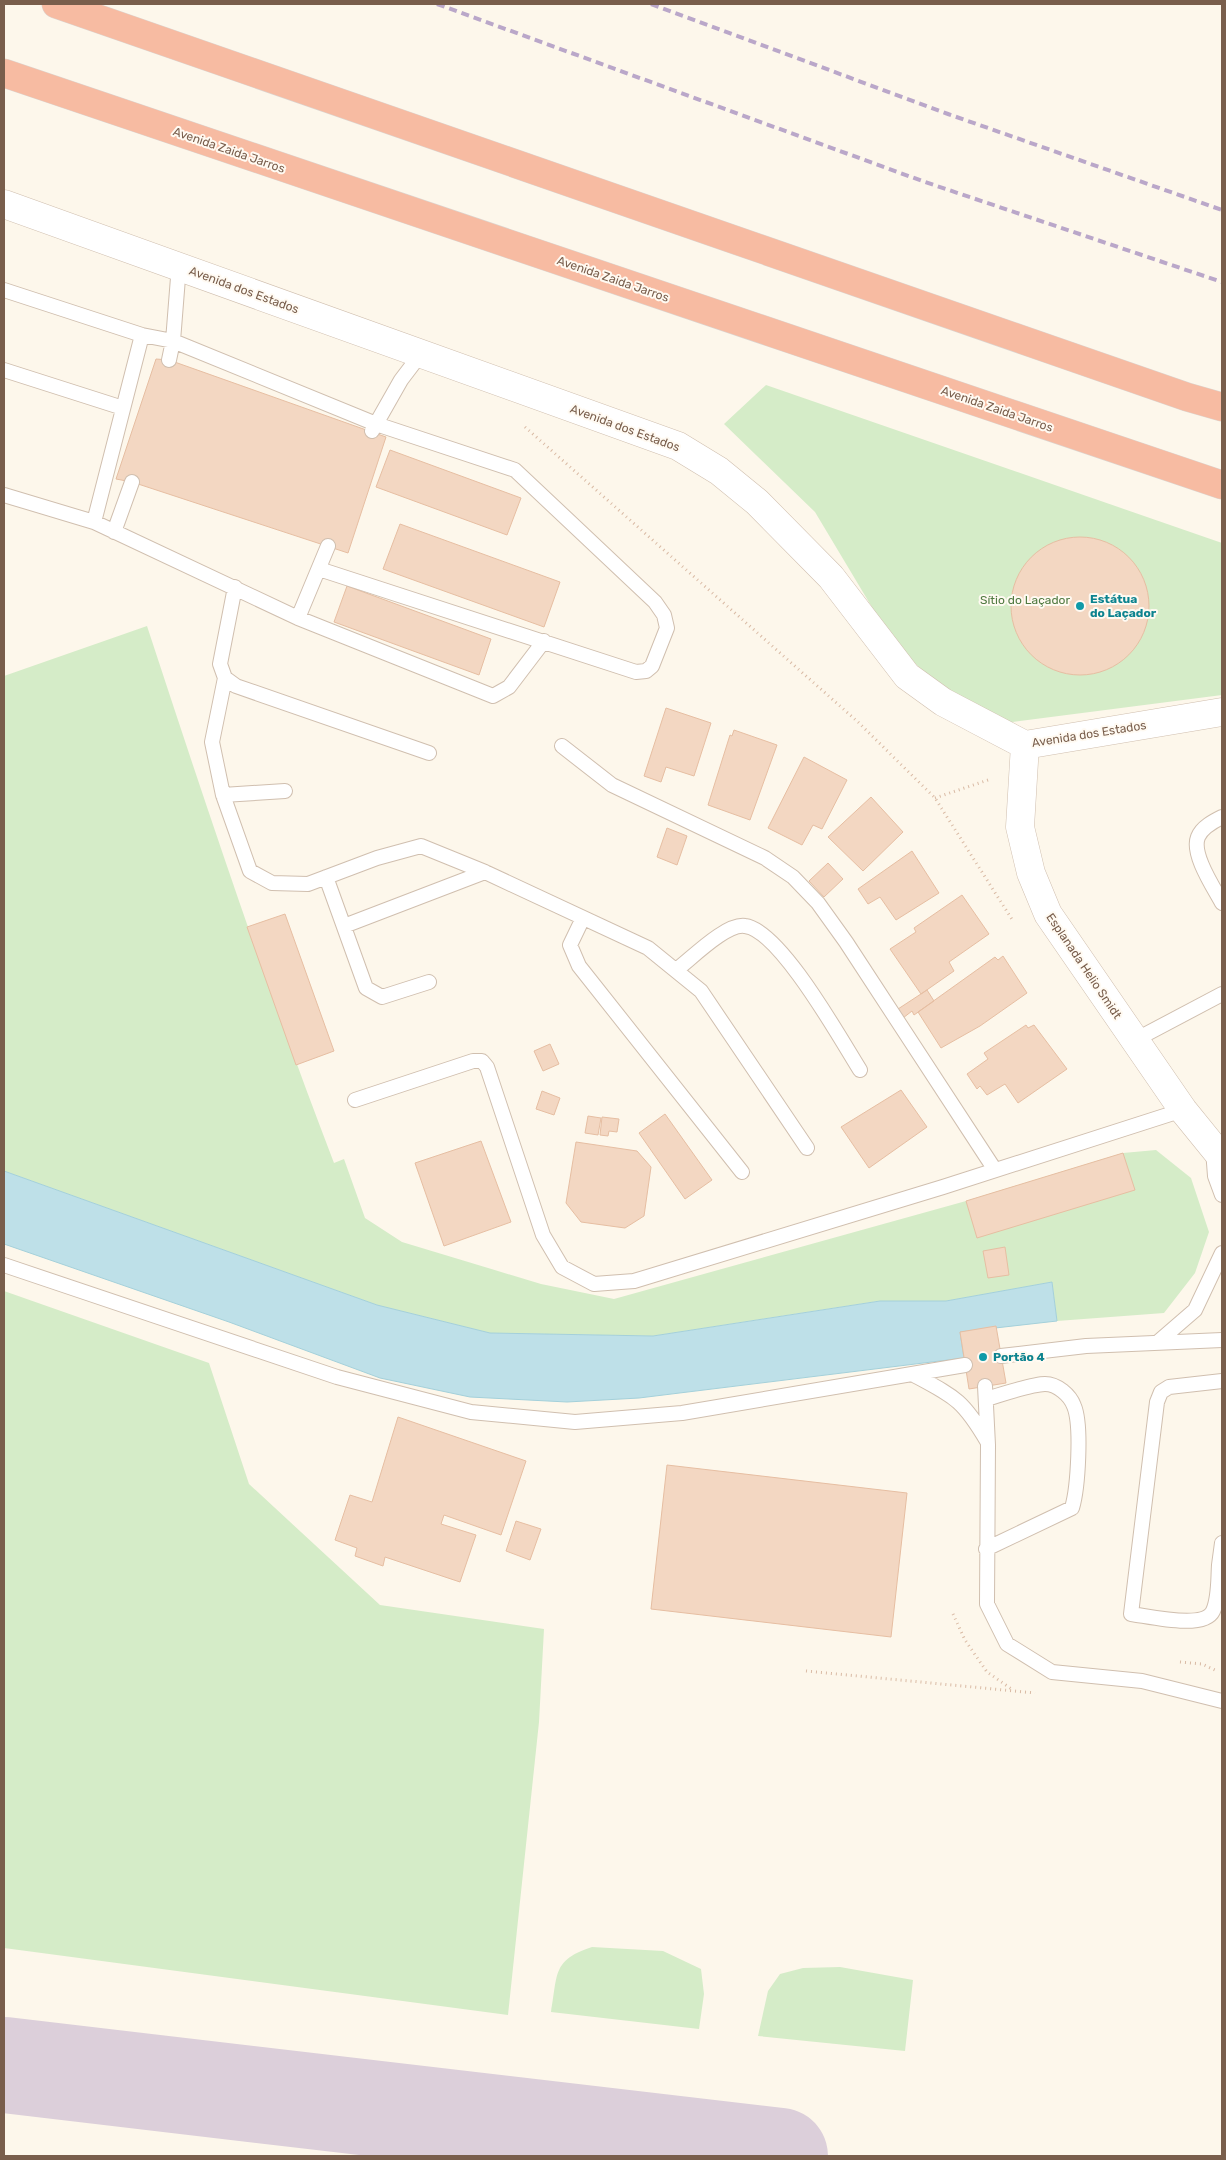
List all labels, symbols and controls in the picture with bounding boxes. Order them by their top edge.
street label: Avenida Zaida Jarros [171,124,287,176]
street label: Avenida Zaida Jarros [555,253,671,305]
street label: Avenida dos Estados [187,264,301,316]
street label: Avenida Zaida Jarros [939,383,1055,435]
street label: Avenida dos Estados [568,402,682,454]
place label: Estátua do Laçador [1090,592,1157,620]
park label: Sítio do Laçador [980,593,1070,607]
marker: Estátua do Laçador [1074,600,1086,612]
street label: Avenida dos Estados [1031,718,1147,750]
street label: Esplanada Helio Smidt [1043,910,1125,1022]
place label: Portão 4 [993,1350,1045,1364]
marker: Portão 4 [977,1351,989,1363]

